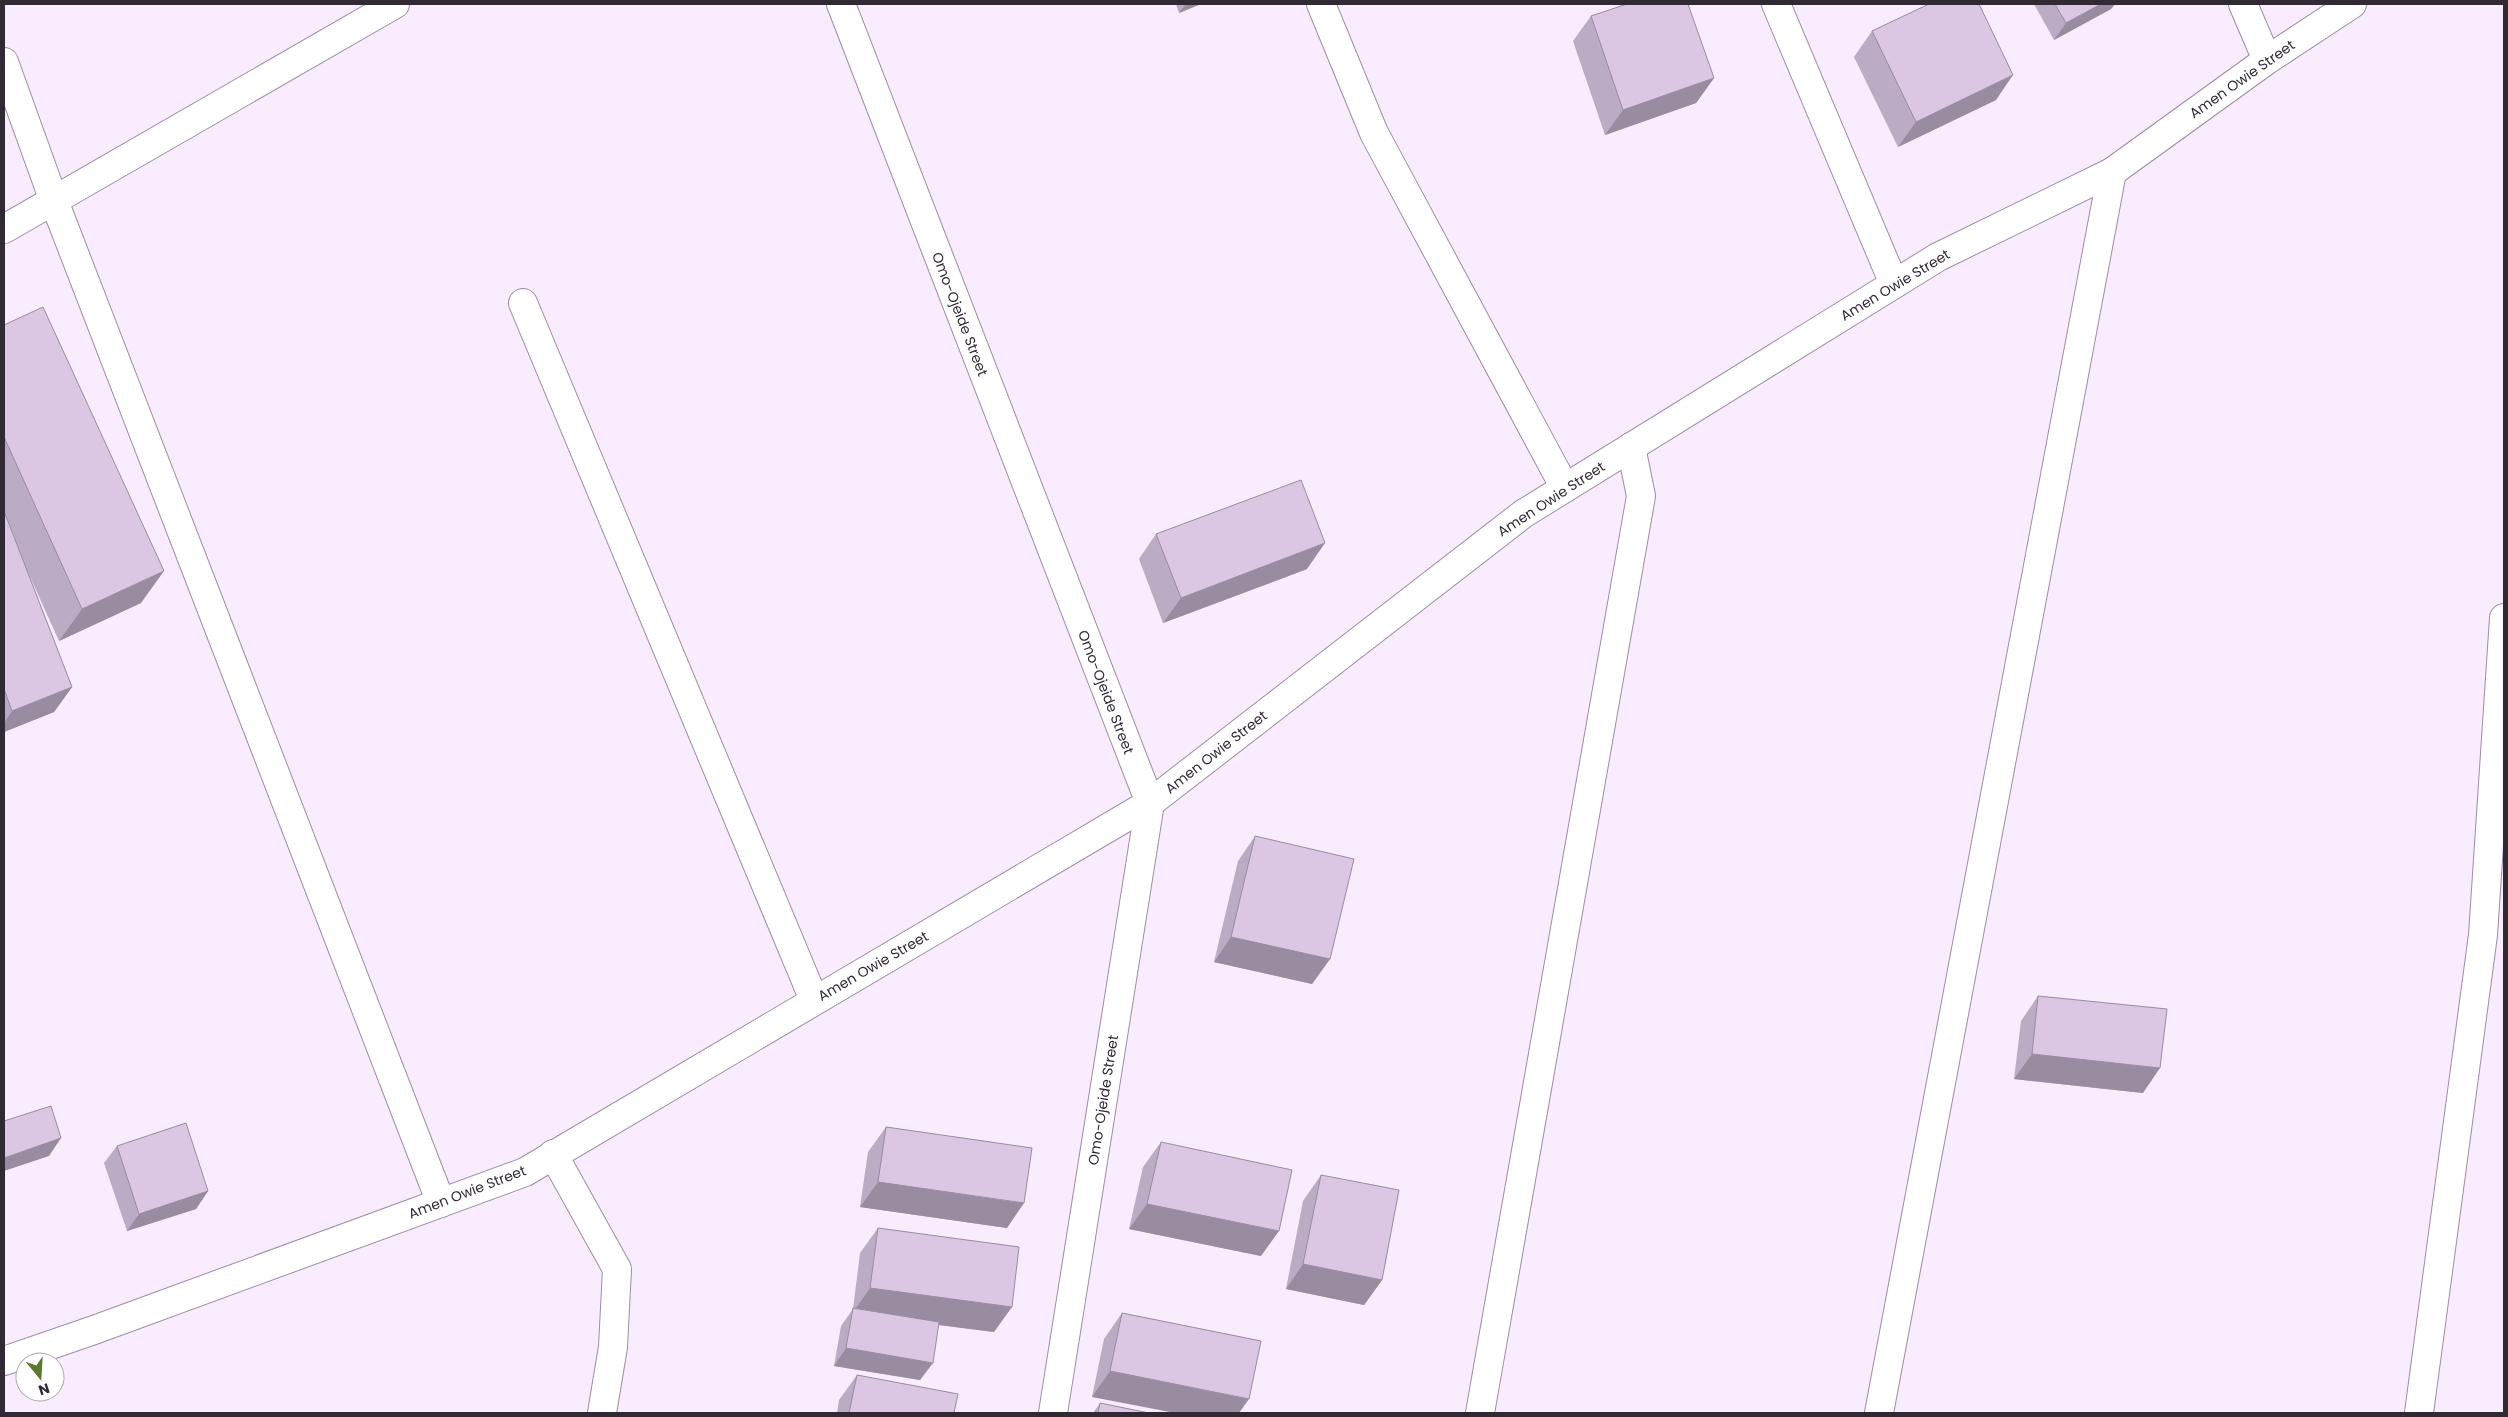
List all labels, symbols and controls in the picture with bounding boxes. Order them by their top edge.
street label: Amen Owie Street [2185,35,2299,123]
street label: Amen Owie Street [1836,244,1954,326]
street label: Omo-Ojeide Street [927,249,993,379]
street label: Amen Owie Street [1493,457,1609,541]
street label: Omo-Ojeide Street [1073,627,1139,757]
street label: Amen Owie Street [1161,706,1271,798]
street label: Amen Owie Street [814,926,932,1006]
street label: Omo-Ojeide Street [1083,1033,1123,1167]
street label: Amen Owie Street [405,1160,529,1224]
north arrow [15,1352,65,1402]
text: N [36,1378,52,1401]

